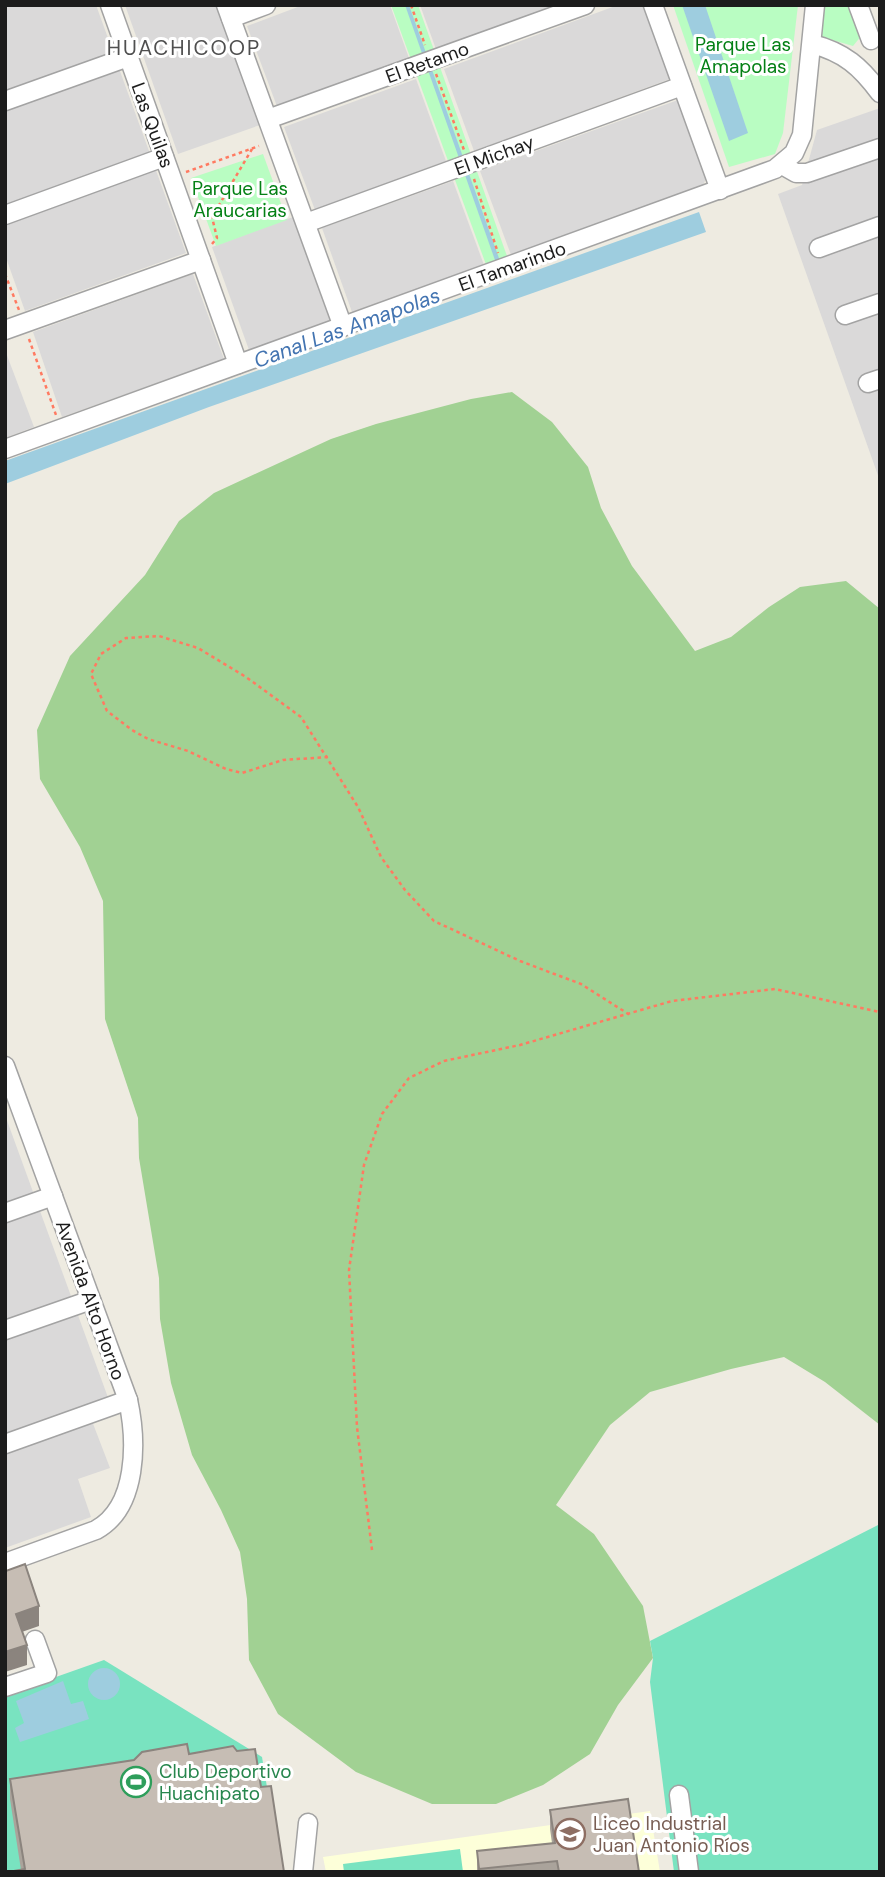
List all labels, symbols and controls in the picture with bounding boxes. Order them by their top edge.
park label: Parque Las Amapolas [695,32,791,79]
district label: HUACHICOOP [107,34,261,62]
street label: El Retamo [382,36,472,89]
street label: Las Quilas [126,79,180,171]
street label: El Michay [451,129,538,181]
park label: Parque Las Araucarias [192,176,288,223]
street label: El Tamarindo [455,235,569,297]
water label: Canal Las Amapolas [250,281,444,375]
street label: Avenida Alto Horno [50,1217,131,1384]
place label: Club Deportivo Huachipato [159,1759,292,1806]
sports icon: Club Deportivo Huachipato [119,1765,153,1799]
place label: Liceo Industrial Juan Antonio Ríos [593,1811,750,1858]
school or university icon: Liceo Industrial Juan Antonio Ríos [553,1817,587,1851]

